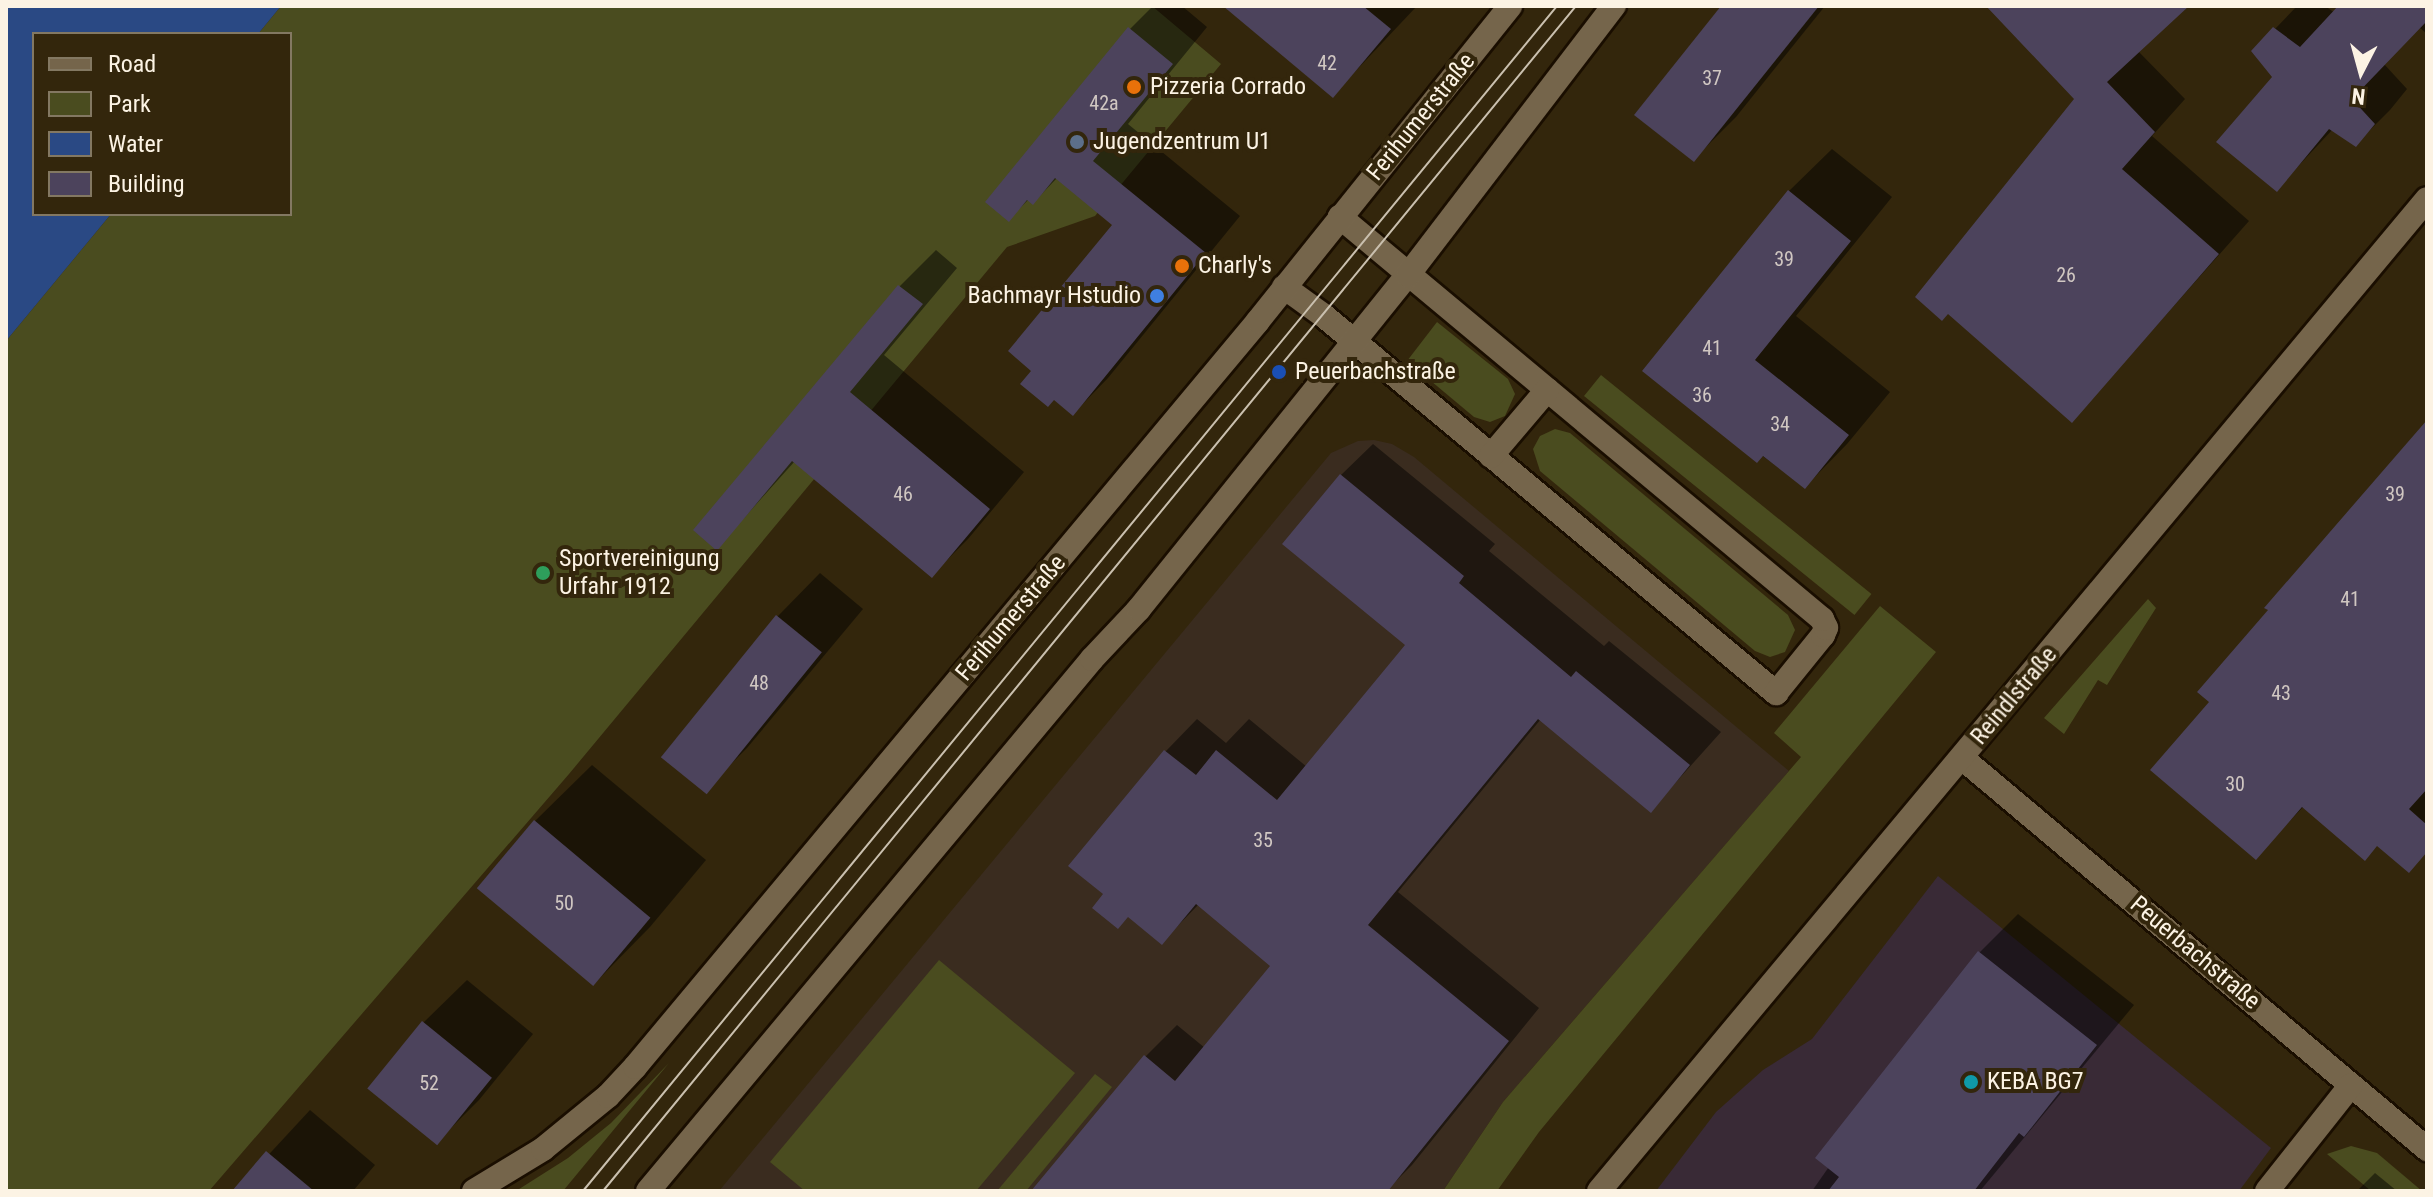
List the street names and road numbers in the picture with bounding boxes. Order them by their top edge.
street label: Ferihumerstraße [1361,48,1481,186]
street label: Ferihumerstraße [950,549,1072,687]
street label: Reindlstraße [1965,641,2063,751]
street label: Peuerbachstraße [2124,890,2266,1016]

